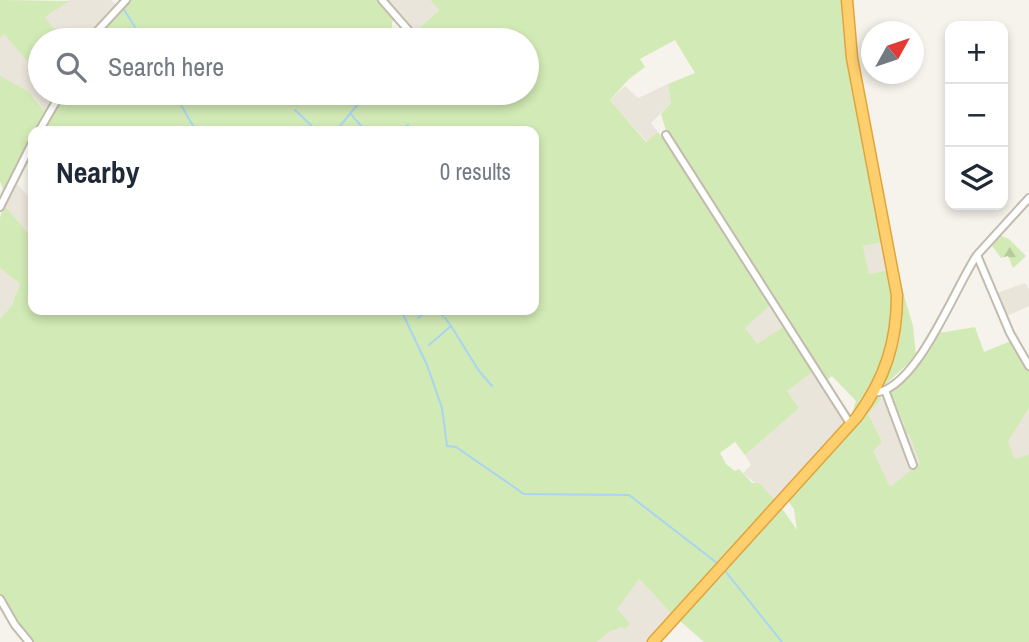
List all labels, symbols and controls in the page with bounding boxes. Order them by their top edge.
north arrow [861,21,924,84]
map controls [945,21,1008,210]
button: + [945,21,1008,84]
search box [28,28,539,105]
icon: search [52,48,90,86]
text: Search here [108,49,224,84]
button: − [945,84,1008,147]
button: layers [945,147,1008,210]
text: Nearby [56,152,139,192]
text: 0 results [440,156,511,187]

